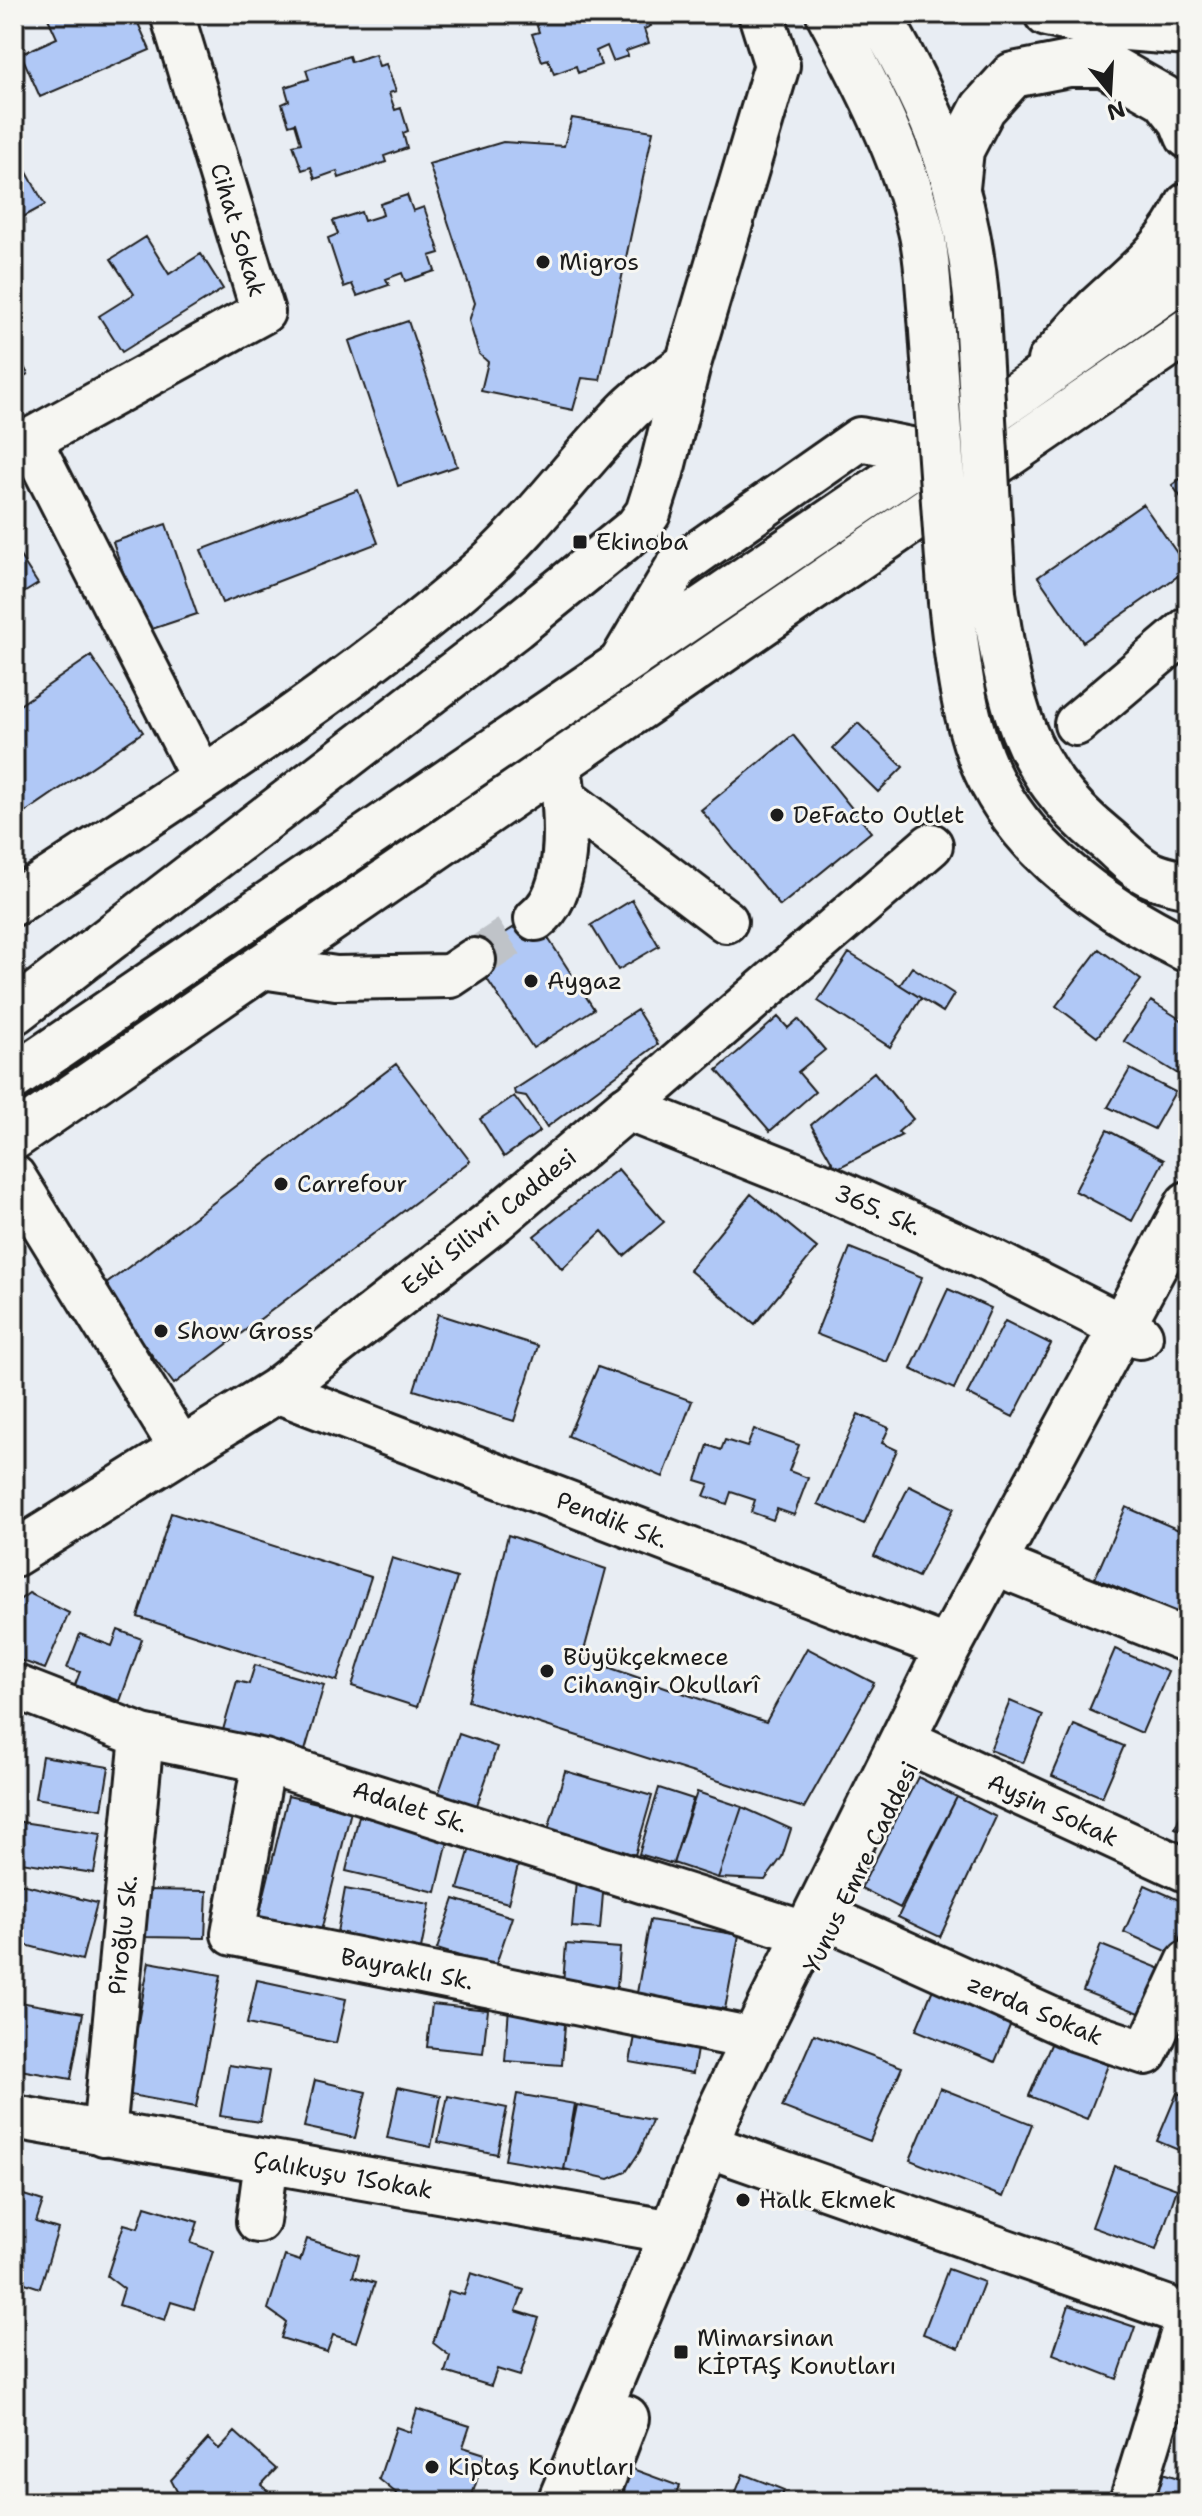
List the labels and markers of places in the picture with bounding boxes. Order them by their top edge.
place label: Migros [559,246,639,278]
marker: Migros [534,253,552,271]
place label: Ekinoba [596,526,688,558]
marker: Ekinoba [571,533,589,551]
place label: DeFacto Outlet [793,799,965,831]
marker: DeFacto Outlet [768,806,786,824]
place label: Aygaz [547,965,622,997]
marker: Aygaz [522,972,540,990]
place label: Carrefour [297,1168,408,1200]
marker: Carrefour [272,1175,290,1193]
place label: Show Gross [177,1315,314,1347]
marker: Show Gross [152,1322,170,1340]
place label: Büyükçekmece Cihangir Okullarî [563,1641,761,1701]
marker: Büyükçekmece Cihangir Okullarî [538,1662,556,1680]
place label: Halk Ekmek [759,2184,896,2216]
marker: Halk Ekmek [734,2191,752,2209]
place label: Mimarsinan KİPTAŞ Konutları [697,2322,896,2382]
marker: Mimarsinan KİPTAŞ Konutları [672,2343,690,2361]
place label: Kiptaş Konutları [448,2451,635,2483]
marker: Kiptaş Konutları [423,2458,441,2476]

